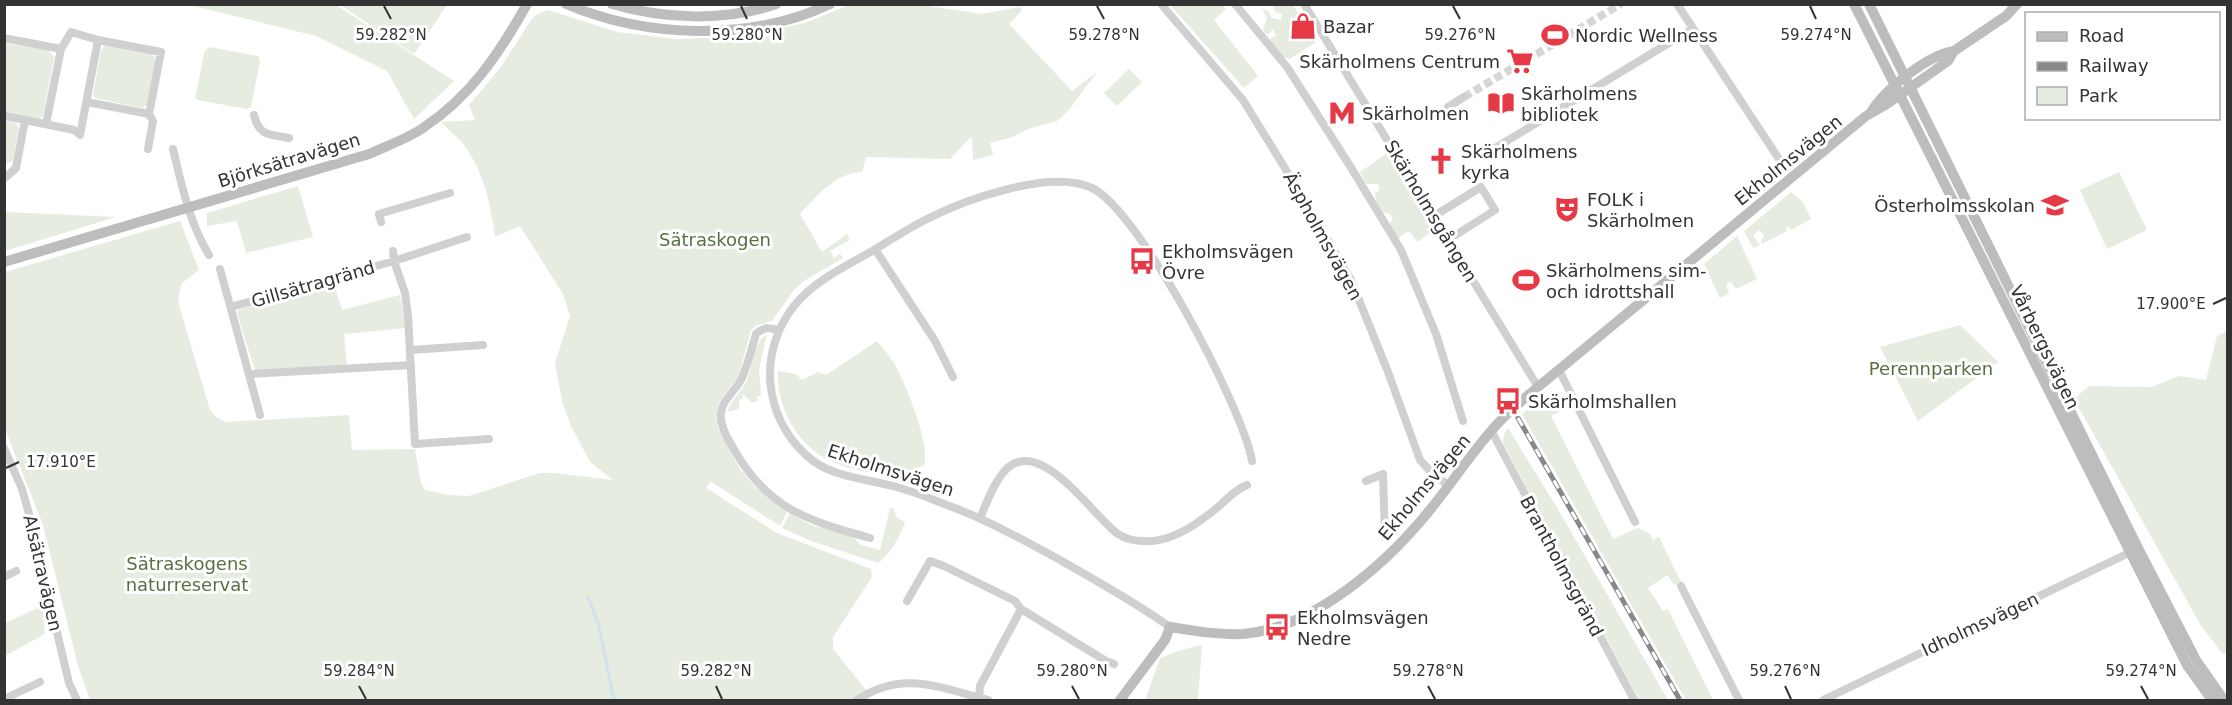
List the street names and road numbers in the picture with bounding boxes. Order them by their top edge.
street label: Ekholmsvägen [1730,110,1846,210]
street label: Björksätravägen [215,128,363,192]
street label: Skärholmsgången [1380,136,1482,286]
street label: Äspholmsvägen [1279,168,1367,304]
street label: Gillsätragränd [249,256,377,312]
street label: Vårbergsvägen [2006,282,2084,412]
street label: Ekholmsvägen [1374,430,1474,544]
street label: Ekholmsvägen [825,440,957,500]
street label: Brantholmsgränd [1516,492,1608,640]
street label: Alsätravägen [19,513,67,633]
street label: Idholmsvägen [1918,588,2042,660]

